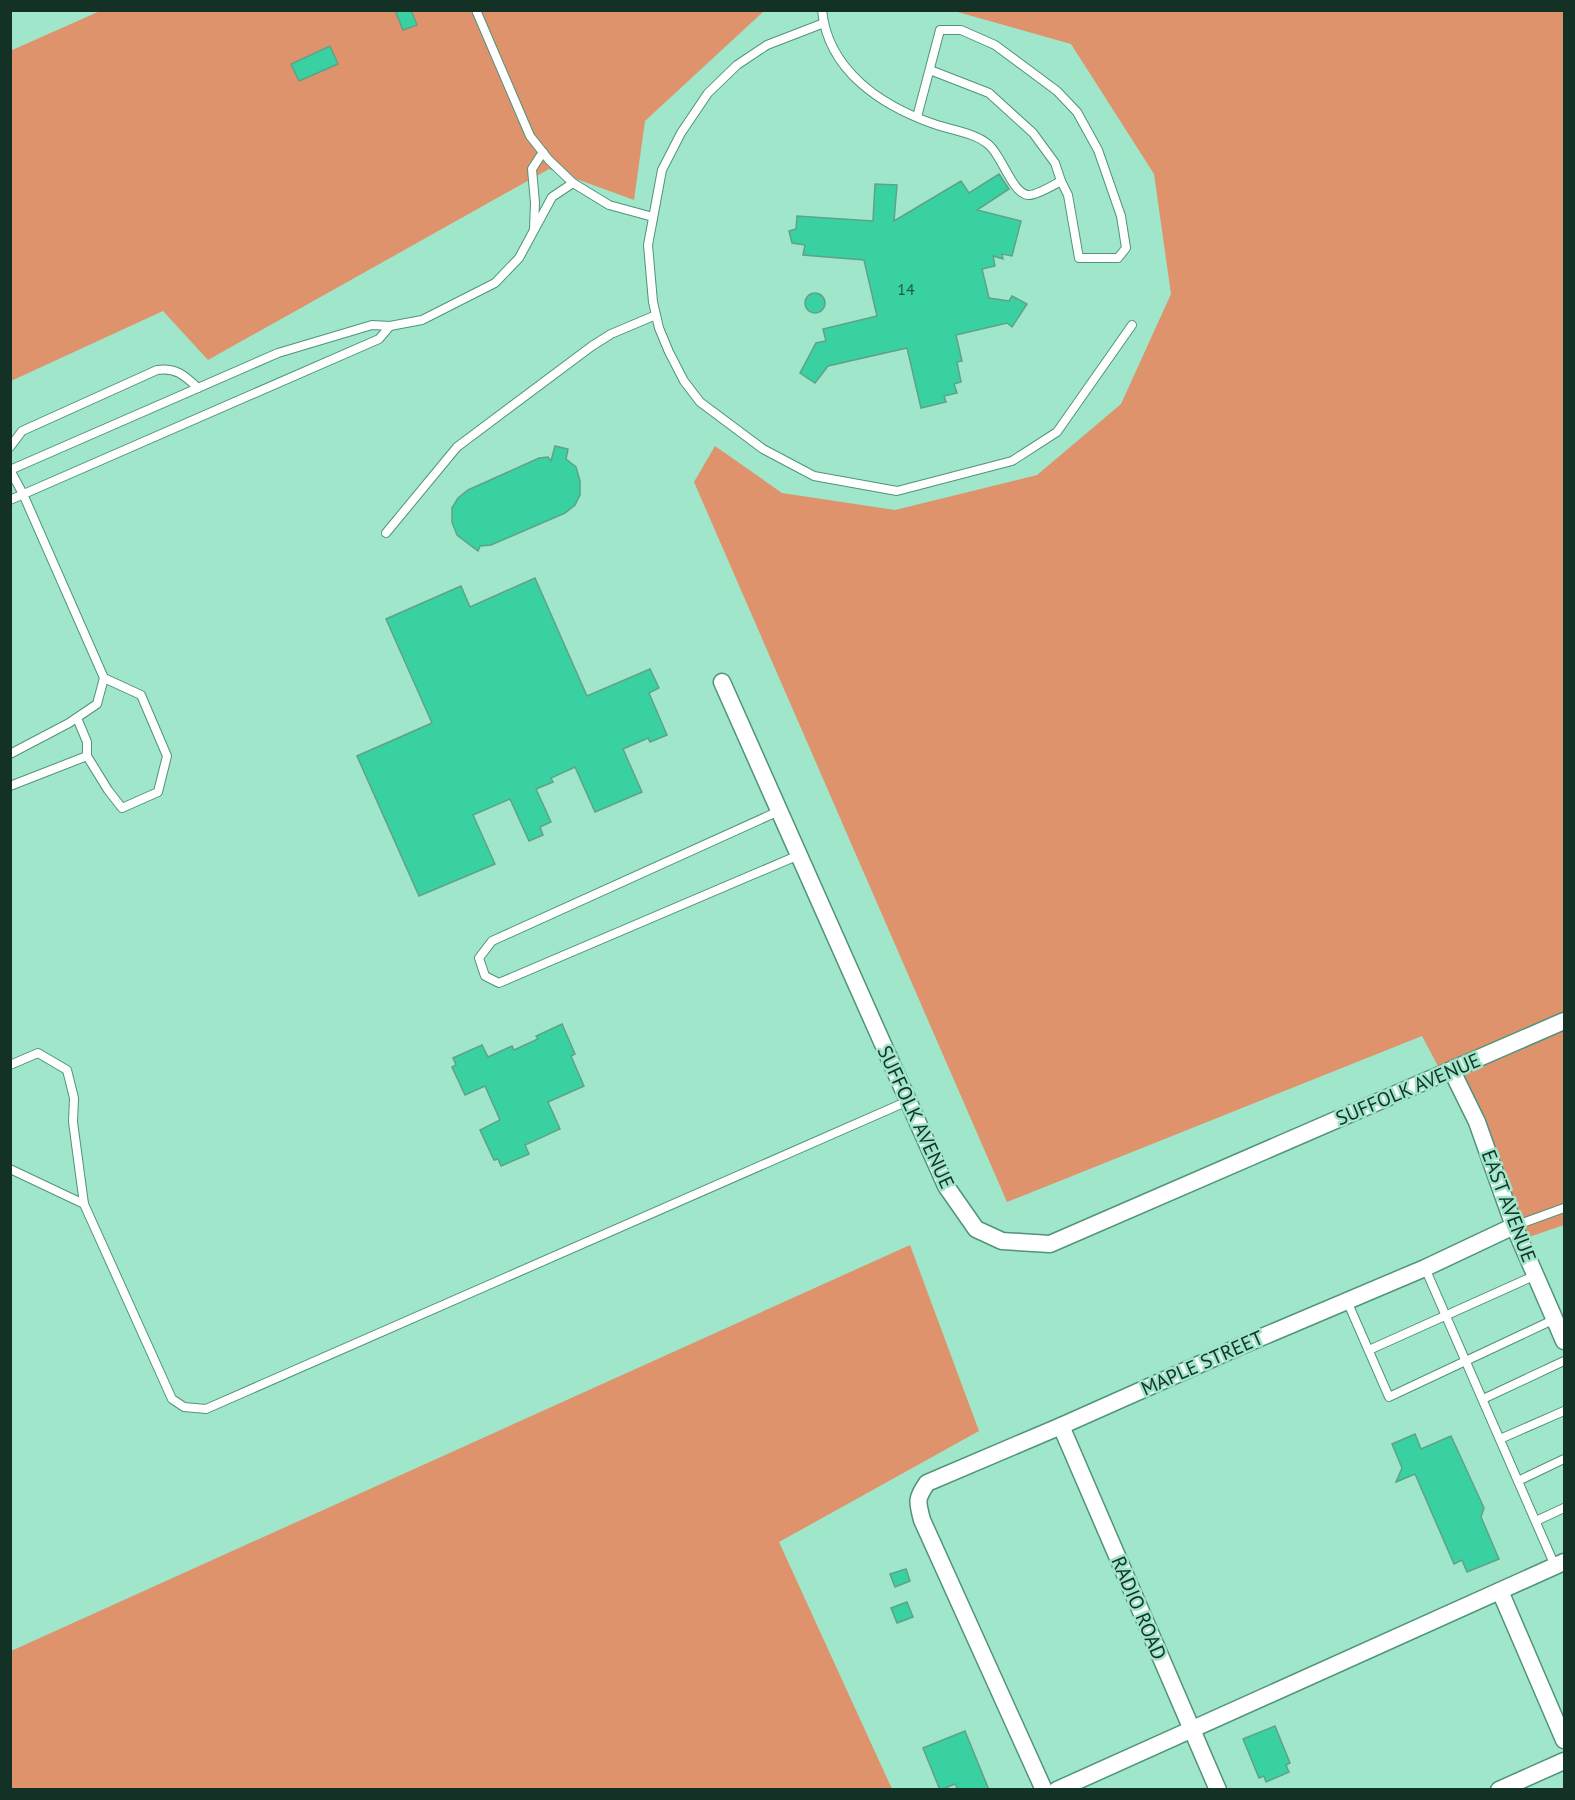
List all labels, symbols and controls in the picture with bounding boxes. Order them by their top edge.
house number: 14 [897,279,915,299]
street label: SUFFOLK AVENUE [872,1041,960,1193]
street label: SUFFOLK AVENUE [1332,1047,1484,1131]
street label: EAST AVENUE [1476,1146,1542,1266]
street label: MAPLE STREET [1137,1324,1267,1402]
street label: RADIO ROAD [1106,1552,1172,1664]

